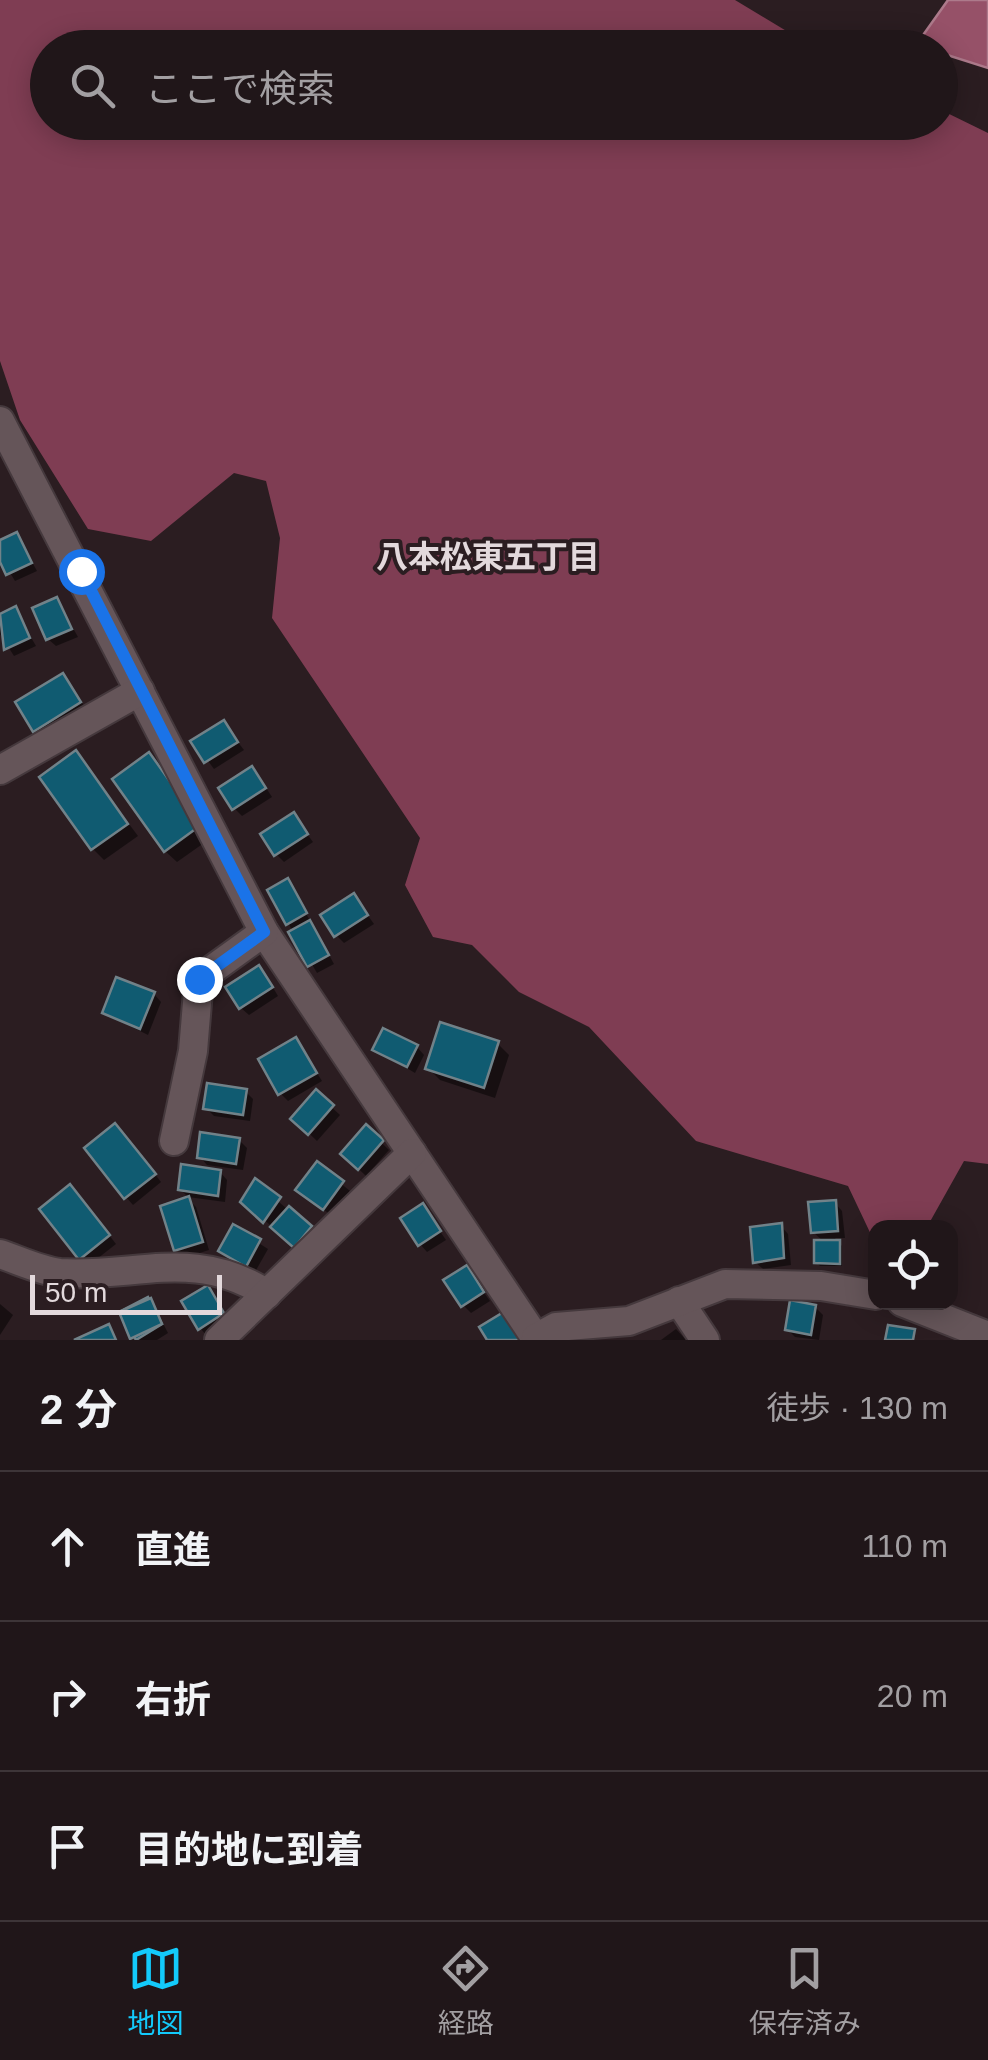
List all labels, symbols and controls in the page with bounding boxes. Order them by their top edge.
search box [30,30,958,140]
icon: search [65,58,120,113]
text: ここで検索 [145,68,335,110]
district label: 八本松東五丁目 [376,539,600,575]
route start [59,549,105,595]
route end [177,957,223,1003]
map controls [868,1220,958,1310]
button: locate [868,1220,958,1310]
scale bar [30,1270,222,1314]
text: 50 m [45,1277,107,1308]
text: 2 分 [40,1386,117,1433]
text: 徒歩 · 130 m [767,1390,948,1426]
icon: ahead [40,1519,95,1574]
text: 110 m [861,1528,948,1564]
text: 直進 [135,1529,211,1571]
icon: right [40,1669,95,1724]
text: 20 m [877,1678,948,1714]
text: 右折 [135,1679,211,1721]
icon: arrive [40,1819,95,1874]
text: 目的地に到着 [135,1829,363,1871]
tab: 地図 [127,1941,183,2041]
tab: 経路 [438,1941,494,2041]
tab: 保存済み [749,1941,861,2041]

